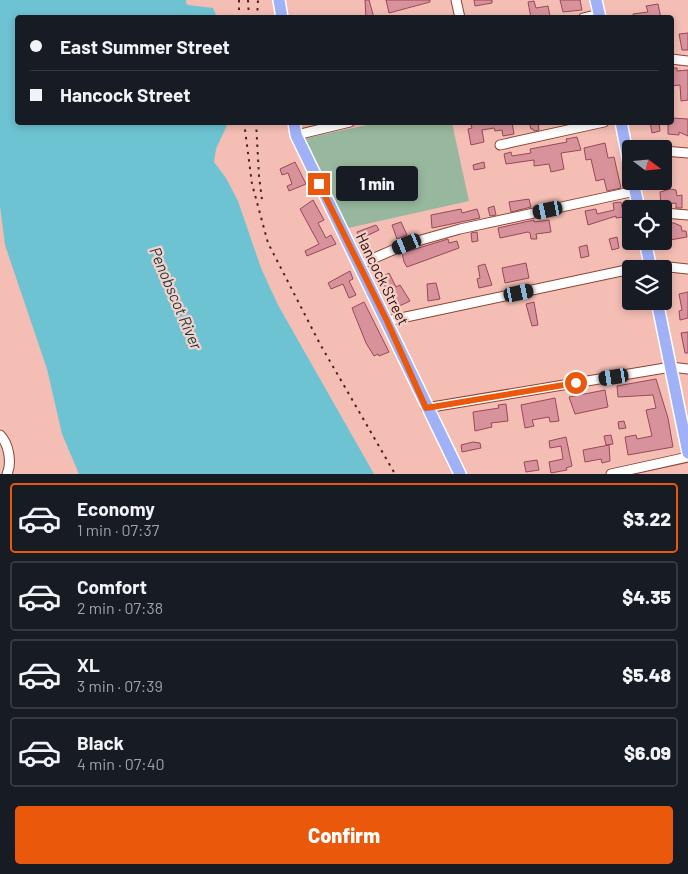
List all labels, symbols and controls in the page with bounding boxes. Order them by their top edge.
text: East Summer Street [60,35,230,58]
text: Hancock Street [60,83,190,106]
north arrow [622,140,672,190]
map controls [622,140,672,310]
callout: 1 min [336,166,419,202]
route end [308,173,330,195]
text: 1 min [359,174,395,193]
car [531,200,564,220]
button: locate [622,200,672,250]
street label: Hancock Street [353,229,413,328]
car [390,231,423,257]
water label: Penobscot River [146,244,207,353]
button: layers [622,260,672,310]
car [502,283,535,303]
car [598,367,629,387]
route start [565,372,587,394]
icon: car [17,496,62,541]
text: Economy [77,497,155,520]
text: $3.22 [623,507,671,530]
text: 1 min · 07:37 [77,520,159,539]
icon: car [17,574,62,619]
text: Comfort [77,575,147,598]
text: $4.35 [622,585,671,608]
text: 2 min · 07:38 [77,598,163,617]
icon: car [17,652,62,697]
text: XL [77,653,100,676]
text: $5.48 [622,663,671,686]
text: 3 min · 07:39 [77,676,163,695]
icon: car [17,730,62,775]
text: Black [77,731,124,754]
text: $6.09 [624,741,671,764]
text: 4 min · 07:40 [77,754,165,773]
button: Confirm [15,806,673,864]

